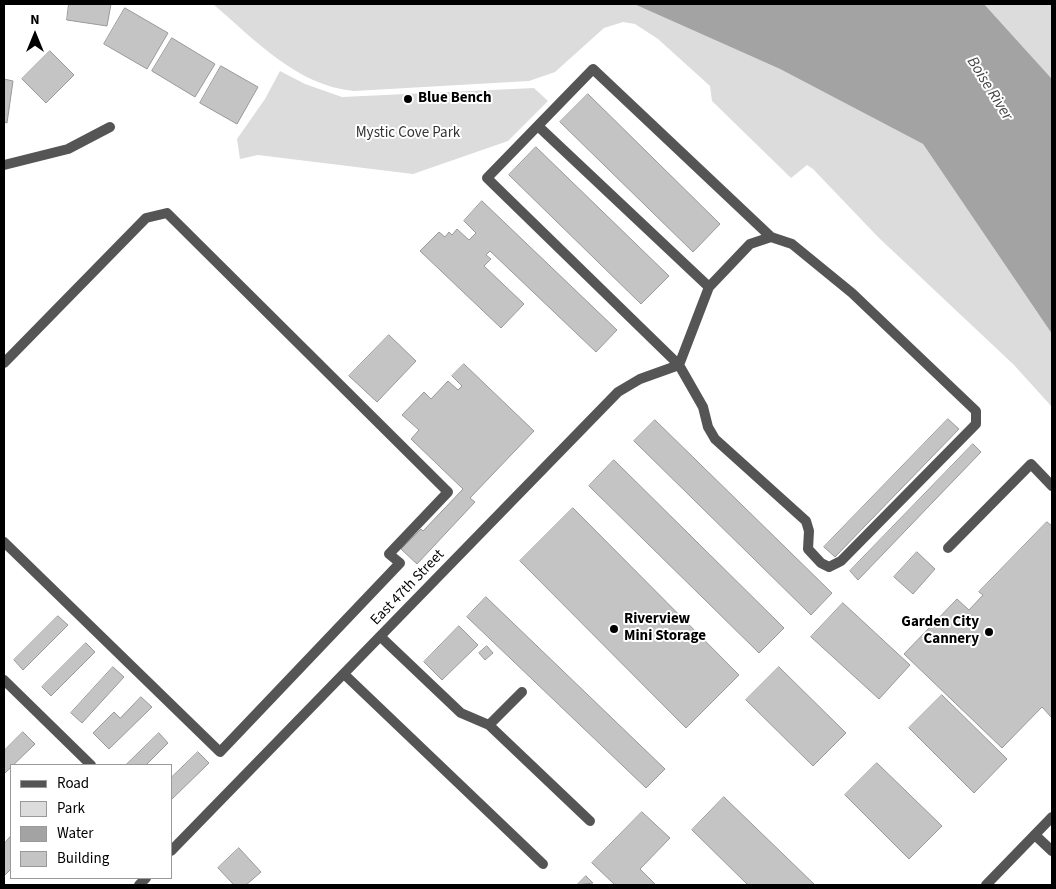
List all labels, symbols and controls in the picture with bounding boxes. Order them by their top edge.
north arrow [10,10,60,60]
text: N [30,10,40,30]
water label: Boise River [962,54,1016,124]
place label: Blue Bench [418,90,492,108]
marker: Blue Bench [402,93,414,105]
park label: Mystic Cove Park [356,125,460,143]
street label: East 47th Street [367,546,449,630]
place label: Riverview Mini Storage [624,611,706,646]
place label: Garden City Cannery [901,614,979,649]
marker: Riverview Mini Storage [608,623,620,635]
marker: Garden City Cannery [983,626,995,638]
legend [10,764,172,879]
text: Road [57,773,89,794]
text: Park [57,798,85,819]
text: Water [57,823,93,844]
text: Building [57,848,109,869]

